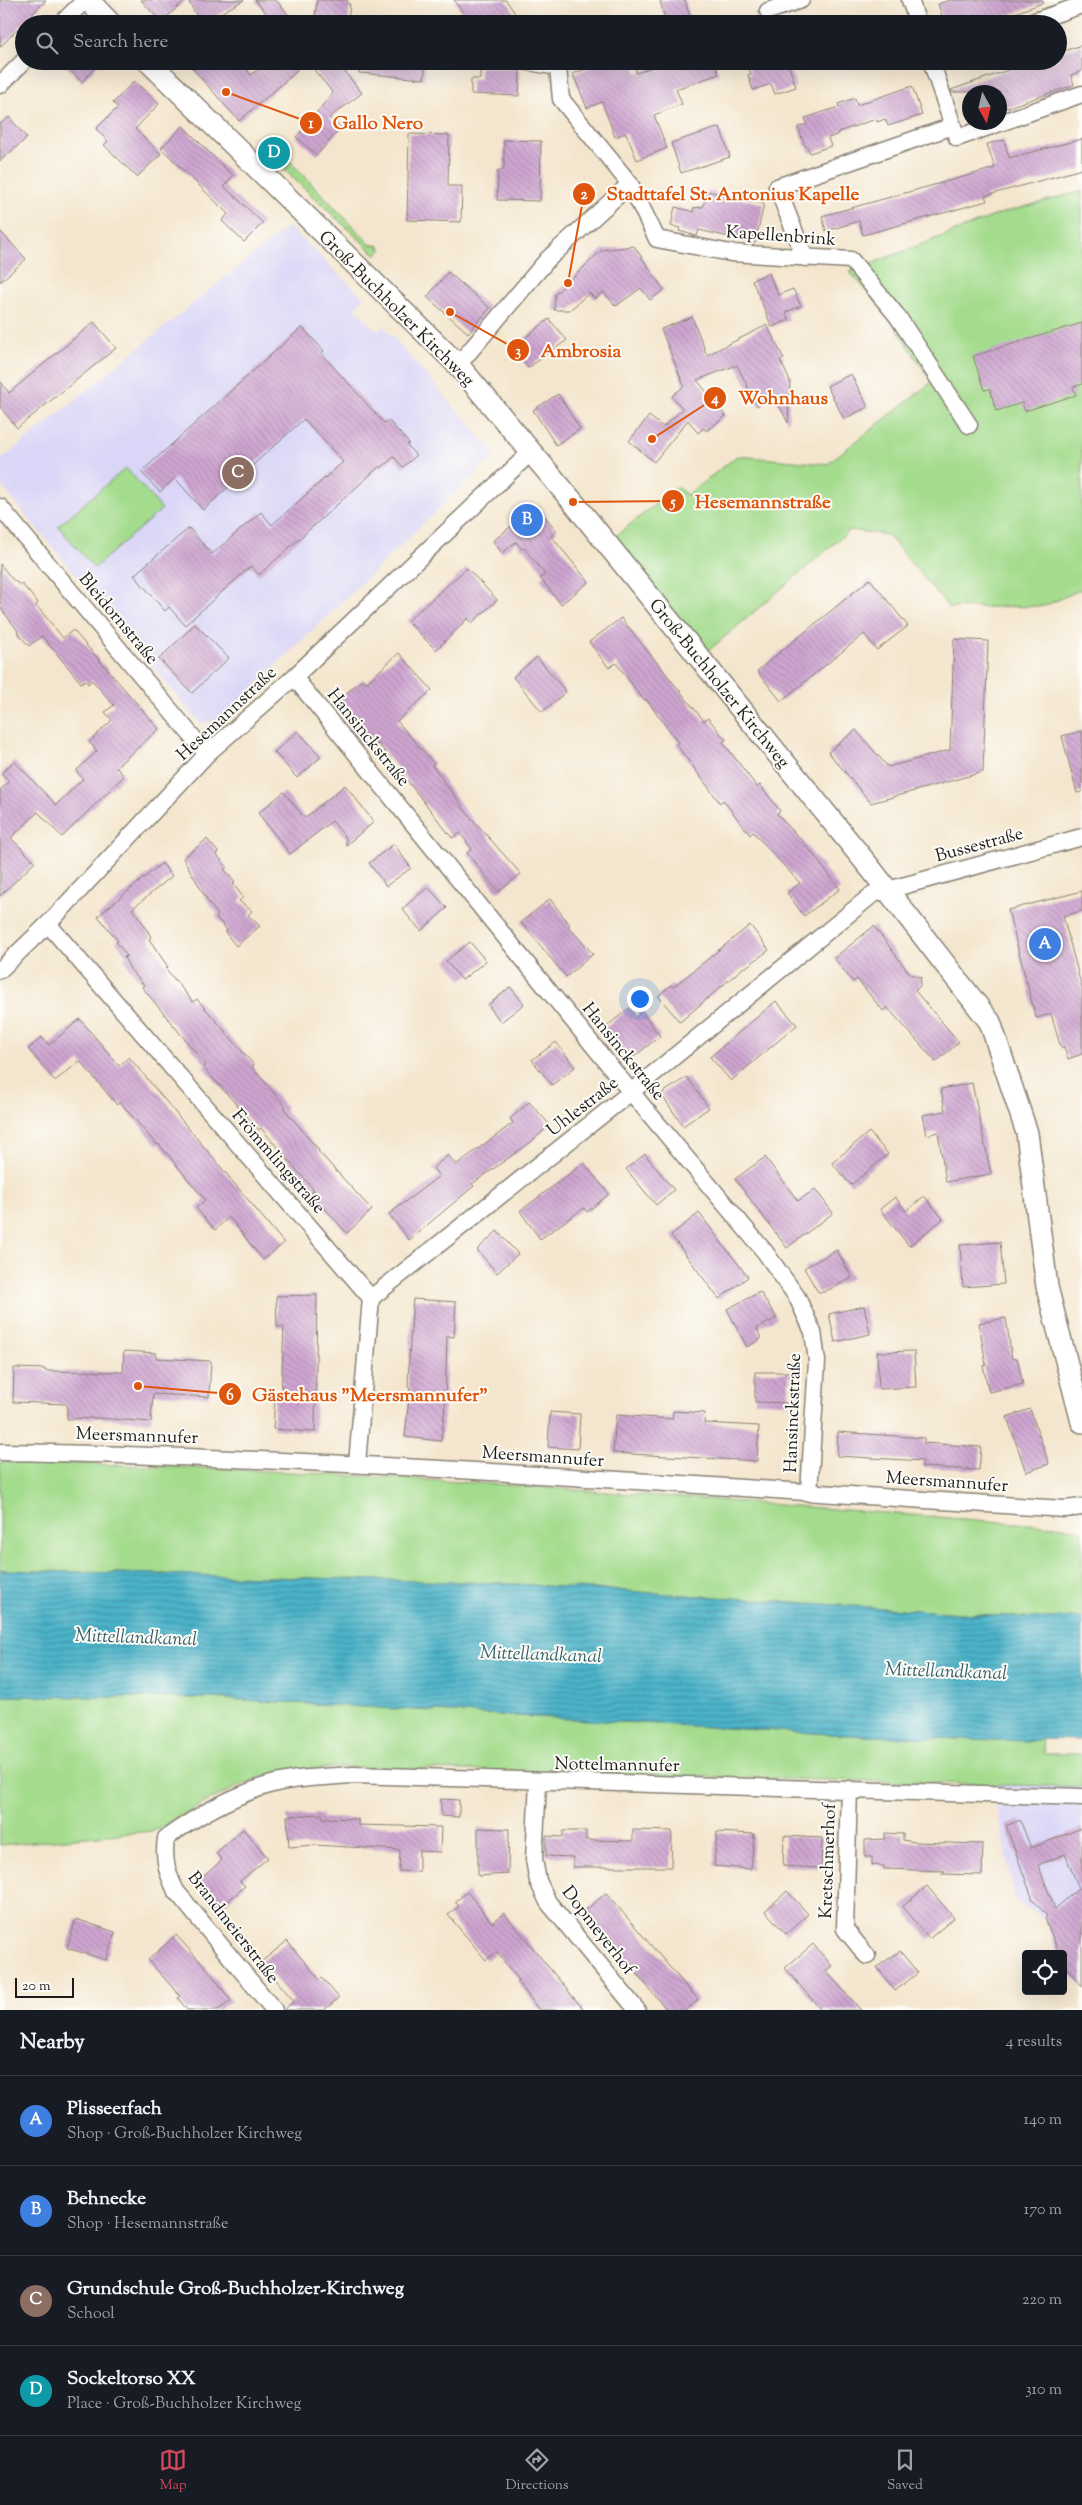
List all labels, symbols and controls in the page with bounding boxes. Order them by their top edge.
search box [15,15,1067,70]
icon: search [33,29,61,57]
text: Search here [73,29,168,56]
north arrow [962,85,1007,130]
callout: Gallo Nero [298,106,433,140]
text: Gallo Nero [333,111,424,138]
text: 1 [308,114,314,135]
pin: D [258,134,290,172]
callout: Stadttafel St. Antonius Kapelle [571,177,869,211]
text: Stadttafel St. Antonius Kapelle [607,182,860,209]
text: 2 [580,185,588,206]
street label: Kapellenbrink [725,220,837,254]
street label: Groß-Buchholzer Kirchweg [312,225,480,394]
callout: Ambrosia [506,333,631,367]
text: Ambrosia [541,339,621,366]
text: 3 [515,342,521,363]
callout: Wohnhaus [703,381,838,415]
text: Wohnhaus [738,386,829,413]
text: 4 [710,389,719,410]
pin: C [222,454,254,492]
callout: Hesemannstraße [660,484,841,518]
text: Hesemannstraße [695,490,831,517]
text: 5 [669,493,676,514]
pin: B [511,501,543,539]
street label: Bleidornstraße [71,568,164,671]
street label: Groß-Buchholzer Kirchweg [642,594,795,775]
street label: Hesemannstraße [171,661,283,768]
street label: Hansinckstraße [320,684,415,793]
street label: Bussestraße [932,822,1027,870]
pin: A [1029,925,1061,963]
your location [627,986,653,1012]
street label: Hansinckstraße [575,998,670,1107]
street label: Uhlestraße [542,1071,625,1144]
street label: Frömmlingstraße [225,1104,330,1221]
street label: Hansinckstraße [779,1353,809,1473]
callout: Gästehaus "Meersmannufer" [217,1377,498,1411]
text: Gästehaus "Meersmannufer" [252,1383,488,1410]
text: 6 [226,1386,234,1407]
street label: Meersmannufer [75,1422,199,1452]
street label: Meersmannufer [481,1441,605,1475]
street label: Meersmannufer [885,1466,1009,1500]
water label: Mittellandkanal [74,1623,198,1654]
water label: Mittellandkanal [479,1640,603,1671]
water label: Mittellandkanal [884,1657,1008,1688]
street label: Nottelmannufer [554,1752,680,1780]
street label: Kretschmerhof [814,1802,844,1919]
street label: Brandmeierstraße [180,1866,285,1990]
street label: Dopmeyerhof [554,1881,641,1982]
map controls [1022,1950,1067,1995]
button: locate [1022,1950,1067,1995]
scale bar [15,1975,74,1998]
text: 20 m [22,1977,51,1997]
text: Nearby [20,2028,85,2058]
text: 4 results [1006,2031,1062,2054]
text: Plissee1fach [67,2096,162,2123]
text: A [30,2109,43,2132]
text: 140 m [1024,2109,1062,2132]
text: Shop · Groß-Buchholzer Kirchweg [67,2123,302,2146]
text: Behnecke [67,2186,146,2213]
text: B [31,2199,41,2222]
text: 170 m [1024,2199,1062,2222]
text: Shop · Hesemannstraße [67,2213,229,2236]
text: Grundschule Groß-Buchholzer-Kirchweg [67,2276,404,2303]
text: C [30,2289,42,2312]
text: 220 m [1022,2289,1062,2312]
text: School [67,2303,115,2326]
text: Sockeltorso XX [67,2366,196,2393]
text: D [30,2379,42,2402]
text: 310 m [1025,2379,1062,2402]
text: Place · Groß-Buchholzer Kirchweg [67,2393,301,2416]
tab: Map [159,2446,187,2496]
tab: Directions [505,2446,569,2496]
tab: Saved [887,2446,923,2496]

